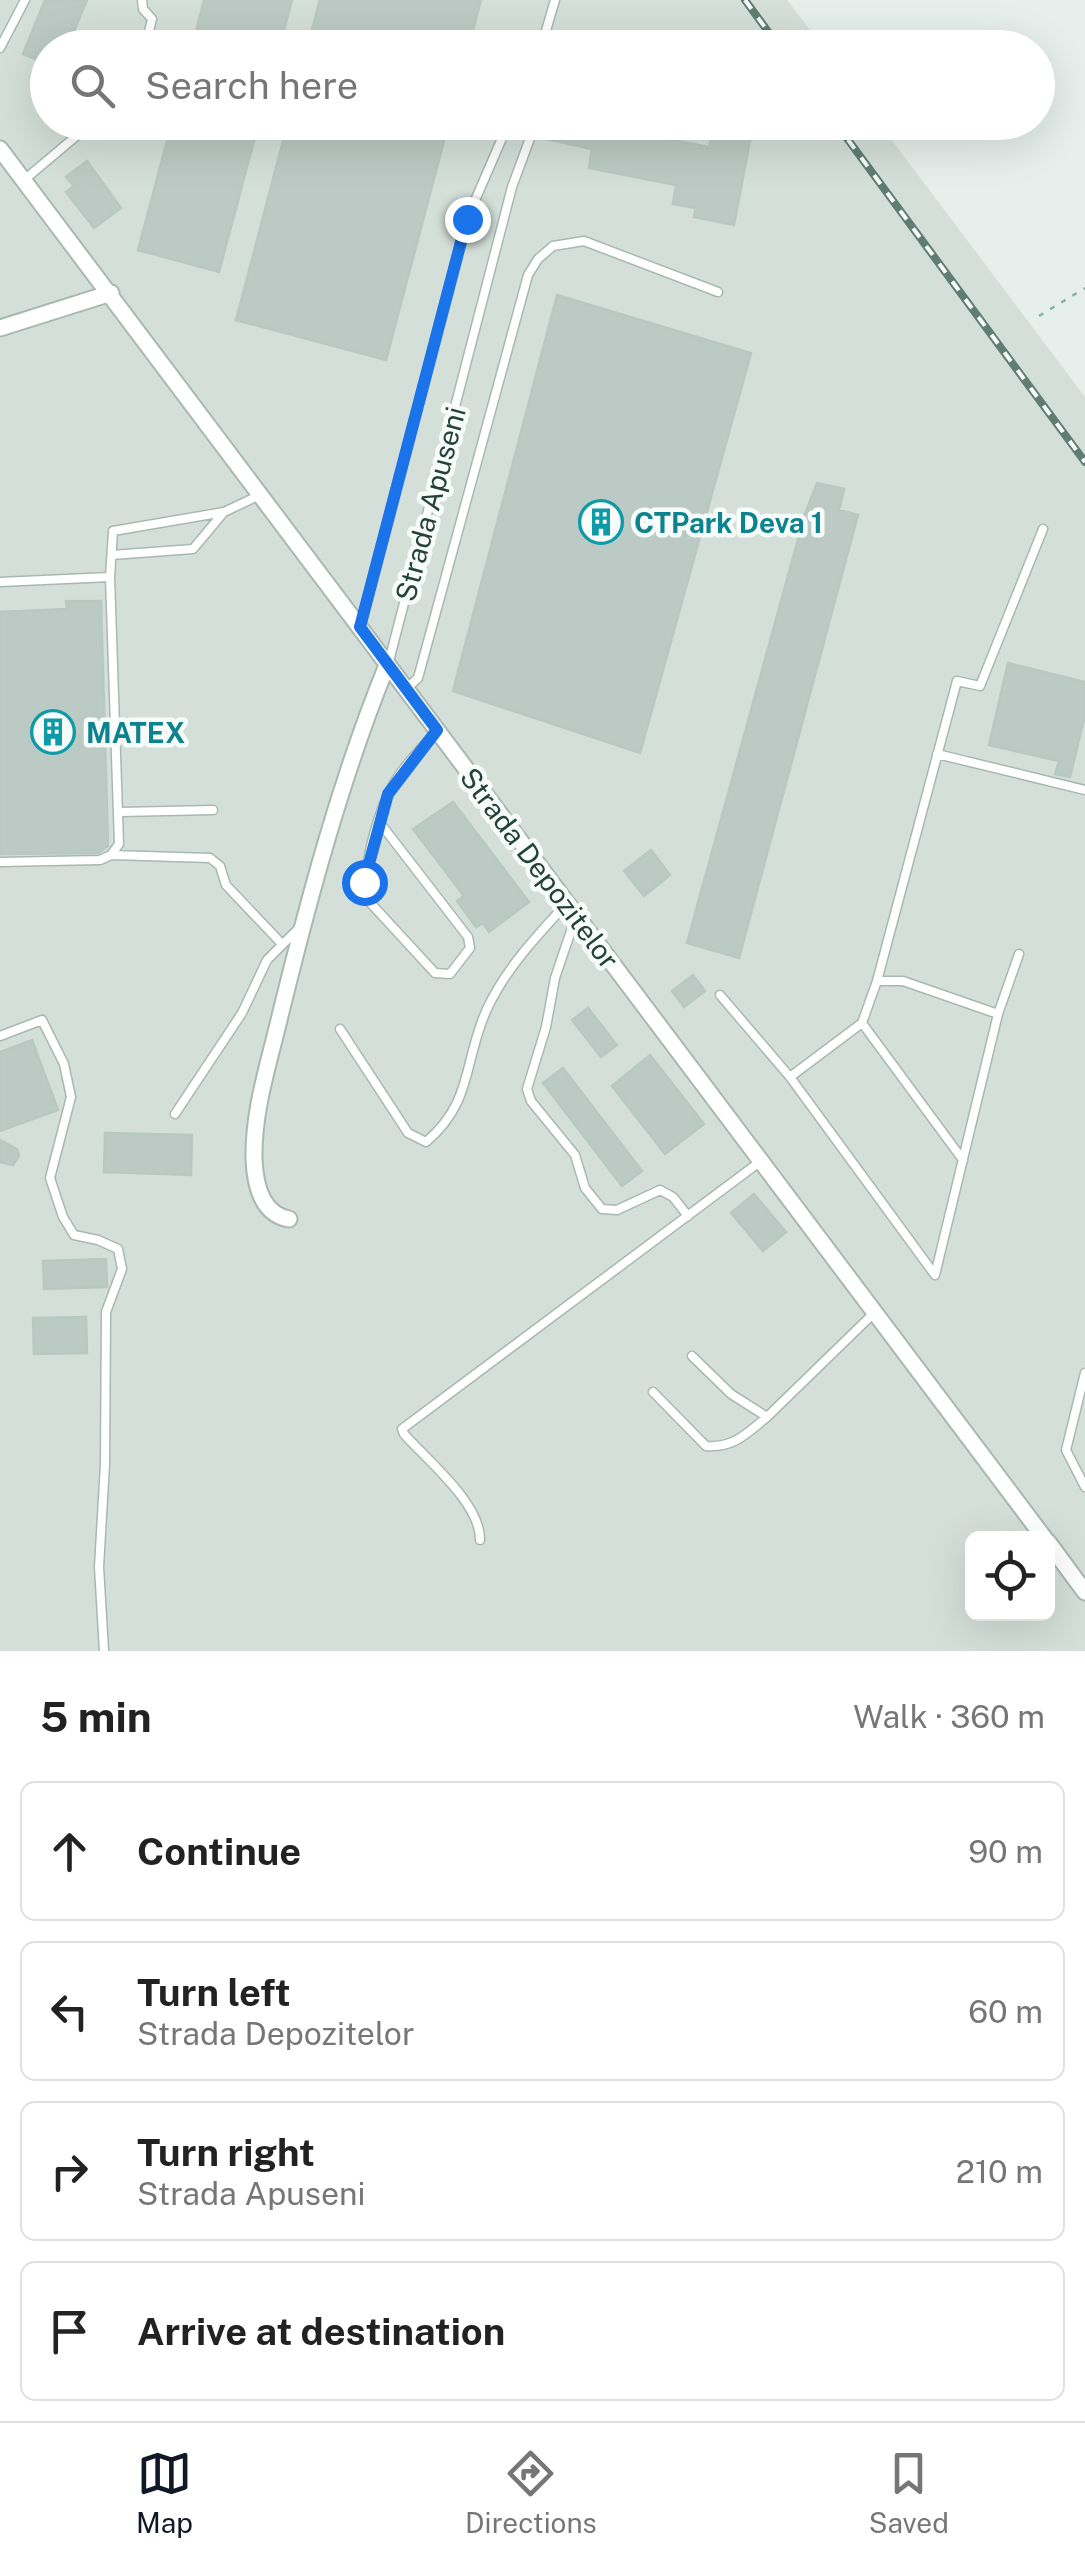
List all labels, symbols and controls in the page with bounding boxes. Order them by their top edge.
search box [30,30,1055,140]
icon: search [65,58,120,113]
text: Search here [145,63,358,108]
route end [445,197,491,243]
street label: Strada Apuseni [388,403,472,605]
building icon: CTPark Deva 1 [578,499,624,545]
place label: CTPark Deva 1 [634,506,823,539]
building icon: MATEX [30,709,76,755]
place label: MATEX [86,716,185,749]
street label: Strada Depozitelor [454,761,626,975]
route start [342,860,388,906]
map controls [965,1531,1055,1621]
button: locate [965,1531,1055,1621]
text: 5 min [40,1692,152,1741]
text: Walk · 360 m [853,1698,1045,1735]
icon: ahead [42,1824,97,1879]
text: Continue [137,1829,301,1874]
text: 90 m [968,1833,1043,1870]
text: Turn left [137,1970,291,2015]
icon: left [42,1984,97,2039]
text: 60 m [968,1993,1043,2030]
text: Strada Depozitelor [137,2015,414,2052]
text: Turn right [137,2130,315,2175]
icon: right [42,2144,97,2199]
text: 210 m [956,2153,1043,2190]
text: Strada Apuseni [137,2175,365,2212]
icon: arrive [42,2304,97,2359]
text: Arrive at destination [137,2309,505,2354]
tab: Map [136,2446,193,2539]
tab: Directions [465,2446,597,2539]
tab: Saved [869,2446,949,2539]

